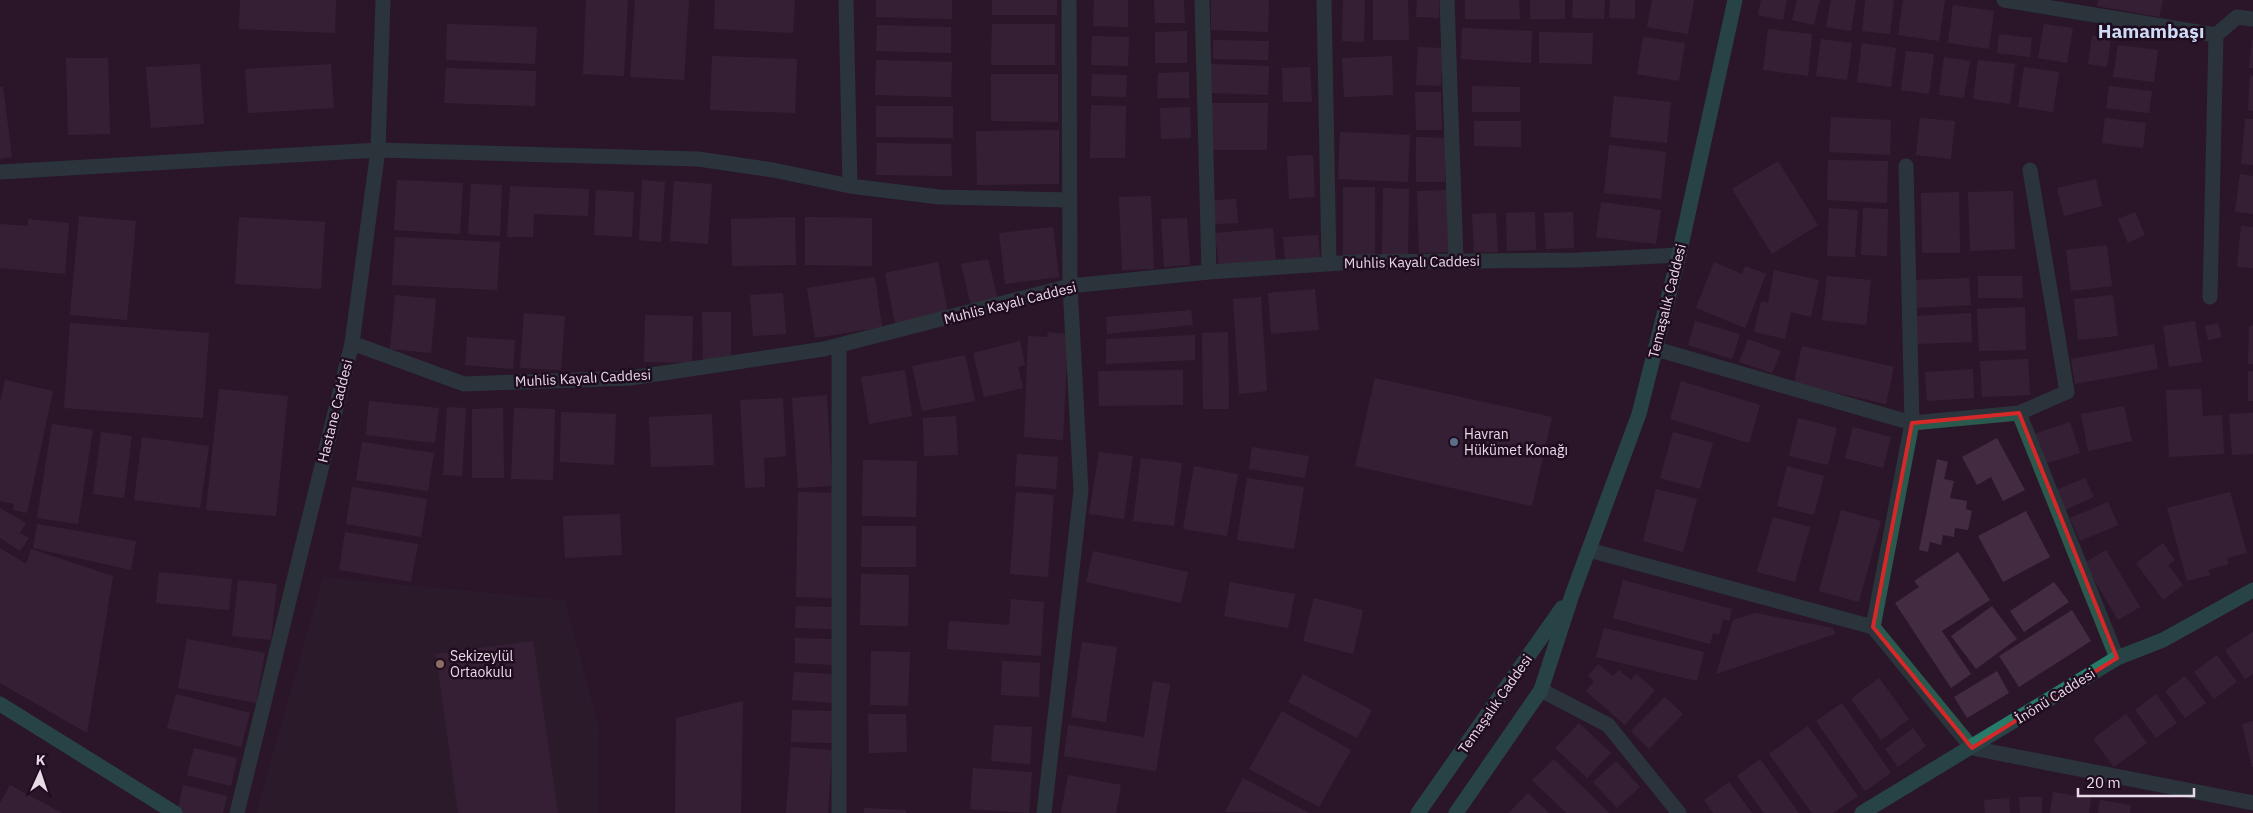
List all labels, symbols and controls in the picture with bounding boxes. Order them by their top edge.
district label: Hamambaşı [2098,19,2204,43]
street label: Temaşalık Caddesi [1644,242,1690,360]
street label: Muhlis Kayalı Caddesi [1344,252,1480,272]
street label: Muhlis Kayalı Caddesi [942,278,1078,328]
street label: Hastane Caddesi [313,357,357,465]
street label: Muhlis Kayalı Caddesi [515,365,651,391]
place label: Havran Hükümet Konağı [1464,425,1568,459]
marker: Havran Hükümet Konağı [1448,436,1460,448]
place label: Sekizeylül Ortaokulu [450,647,513,681]
street label: Temaşalık Caddesi [1454,651,1536,757]
marker: Sekizeylül Ortaokulu [434,658,446,670]
street label: İnönü Caddesi [2012,664,2098,728]
north arrow [15,748,65,798]
text: K [35,751,46,769]
scale bar [2078,766,2194,798]
text: 20 m [2086,773,2121,792]

